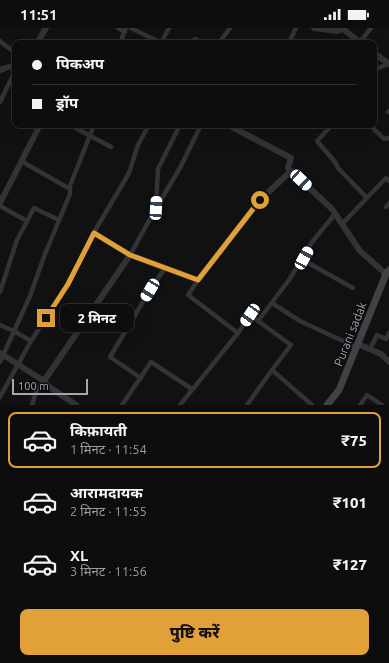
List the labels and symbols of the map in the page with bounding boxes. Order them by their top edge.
car [288,167,314,193]
route start [251,191,269,209]
car [149,196,163,220]
car [293,245,315,271]
car [139,277,161,303]
street label: Purani sadak [331,300,369,368]
car [238,302,262,328]
callout: 2 मिनट [60,304,134,332]
route end [37,309,55,327]
scale bar [12,377,88,396]

